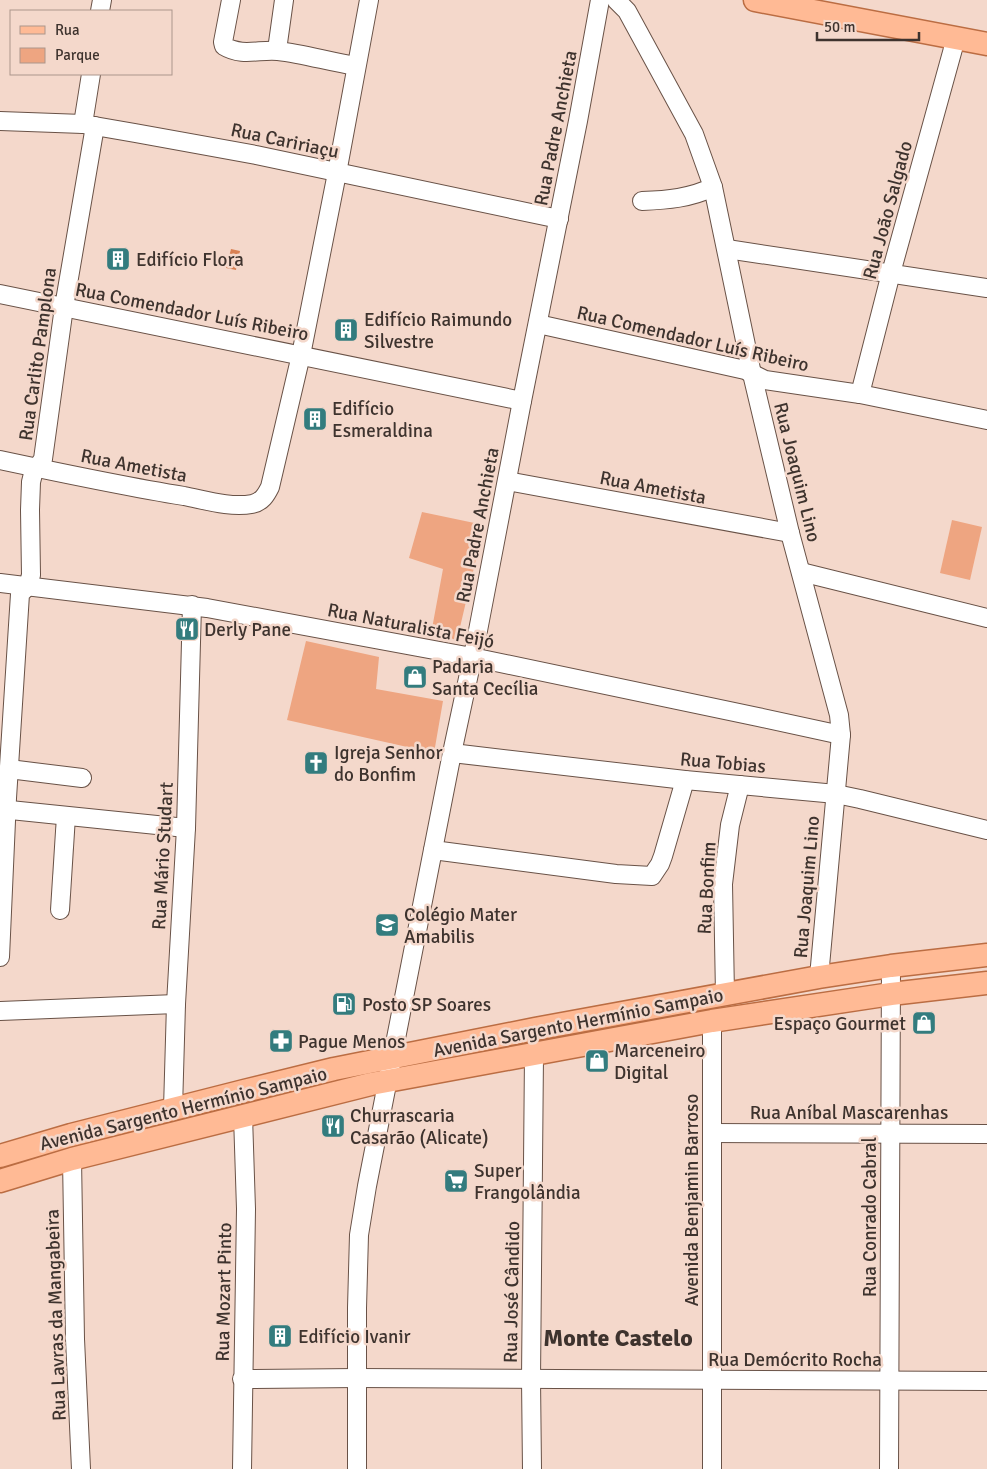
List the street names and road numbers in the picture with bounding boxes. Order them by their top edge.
street label: Rua Padre Anchieta [529,48,583,208]
street label: Rua Caririaçu [228,118,341,164]
street label: Rua João Salgado [858,138,918,282]
street label: Rua Carlito Pamplona [14,266,62,442]
street label: Rua Comendador Luís Ribeiro [73,278,311,346]
street label: Rua Comendador Luís Ribeiro [574,301,811,377]
street label: Rua Joaquim Lino [768,400,826,545]
street label: Rua Ametista [78,444,189,488]
street label: Rua Padre Anchieta [451,445,505,605]
street label: Rua Ametista [597,466,708,510]
street label: Rua Naturalista Feijó [325,598,496,654]
street label: Rua Tobias [679,747,767,779]
street label: Rua Mário Studart [147,781,179,931]
street label: Rua Joaquim Lino [789,815,825,959]
street label: Rua Bonfim [693,841,721,935]
street label: Avenida Sargento Hermínio Sampaio [431,983,726,1063]
street label: Avenida Sargento Hermínio Sampaio [37,1062,330,1156]
street label: Avenida Benjamin Barroso [680,1094,704,1306]
street label: Rua Aníbal Mascarenhas [750,1101,948,1125]
street label: Rua Conrado Cabral [858,1137,882,1297]
street label: Rua Lavras da Mangabeira [40,1209,72,1421]
street label: Rua José Cândido [499,1221,525,1363]
street label: Rua Mozart Pinto [211,1222,237,1362]
street label: Rua Demócrito Rocha [708,1348,882,1372]

